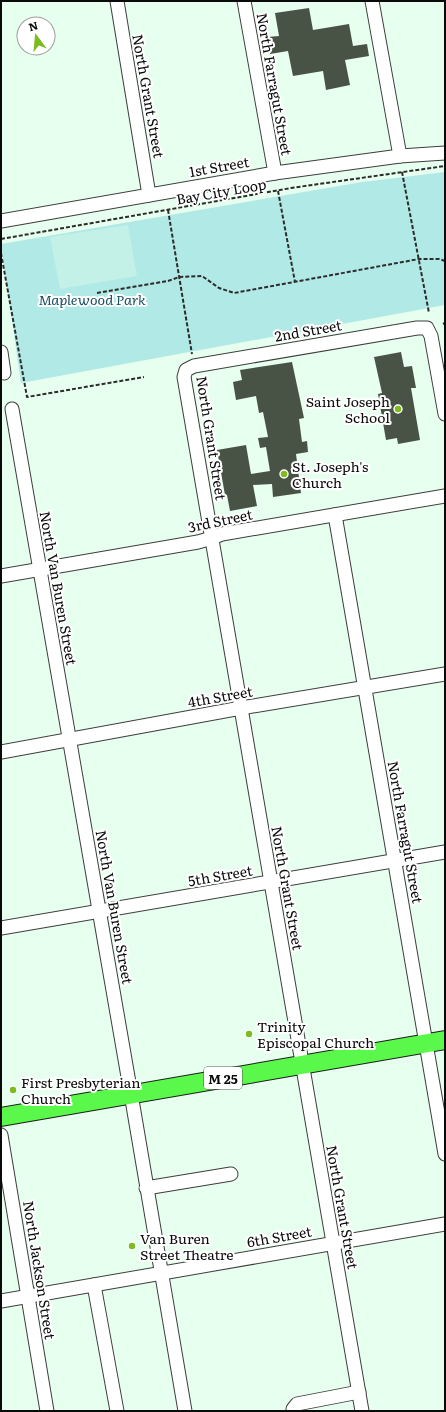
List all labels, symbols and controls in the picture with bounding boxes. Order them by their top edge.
street label: North Farragut Street [253,11,297,157]
north arrow [16,16,56,56]
text: N [26,16,40,34]
street label: North Grant Street [128,33,170,160]
street label: 1st Street [188,151,251,181]
street label: Bay City Loop [174,173,268,209]
park label: Maplewood Park [38,289,146,309]
street label: 2nd Street [273,314,343,346]
street label: North Grant Street [192,375,232,502]
place label: Saint Joseph School [306,391,390,427]
marker: Saint Joseph School [393,404,403,414]
place label: St. Joseph's Church [292,456,368,492]
marker: St. Joseph's Church [279,469,289,479]
street label: 3rd Street [186,503,254,537]
street label: North Van Buren Street [36,509,82,667]
street label: 4th Street [186,680,254,712]
street label: North Farragut Street [384,759,428,905]
street label: North Grant Street [267,825,309,952]
street label: North Van Buren Street [92,828,138,986]
street label: 5th Street [186,859,254,890]
place label: Trinity Episcopal Church [257,1016,374,1052]
marker: Trinity Episcopal Church [244,1029,254,1039]
road number: M 25 [204,1067,242,1089]
place label: First Presbyterian Church [21,1072,141,1108]
marker: First Presbyterian Church [8,1085,18,1095]
street label: North Grant Street [322,1144,364,1271]
street label: North Jackson Street [19,1199,61,1341]
street label: 6th Street [245,1220,313,1252]
place label: Van Buren Street Theatre [140,1228,234,1264]
marker: Van Buren Street Theatre [127,1241,137,1251]

